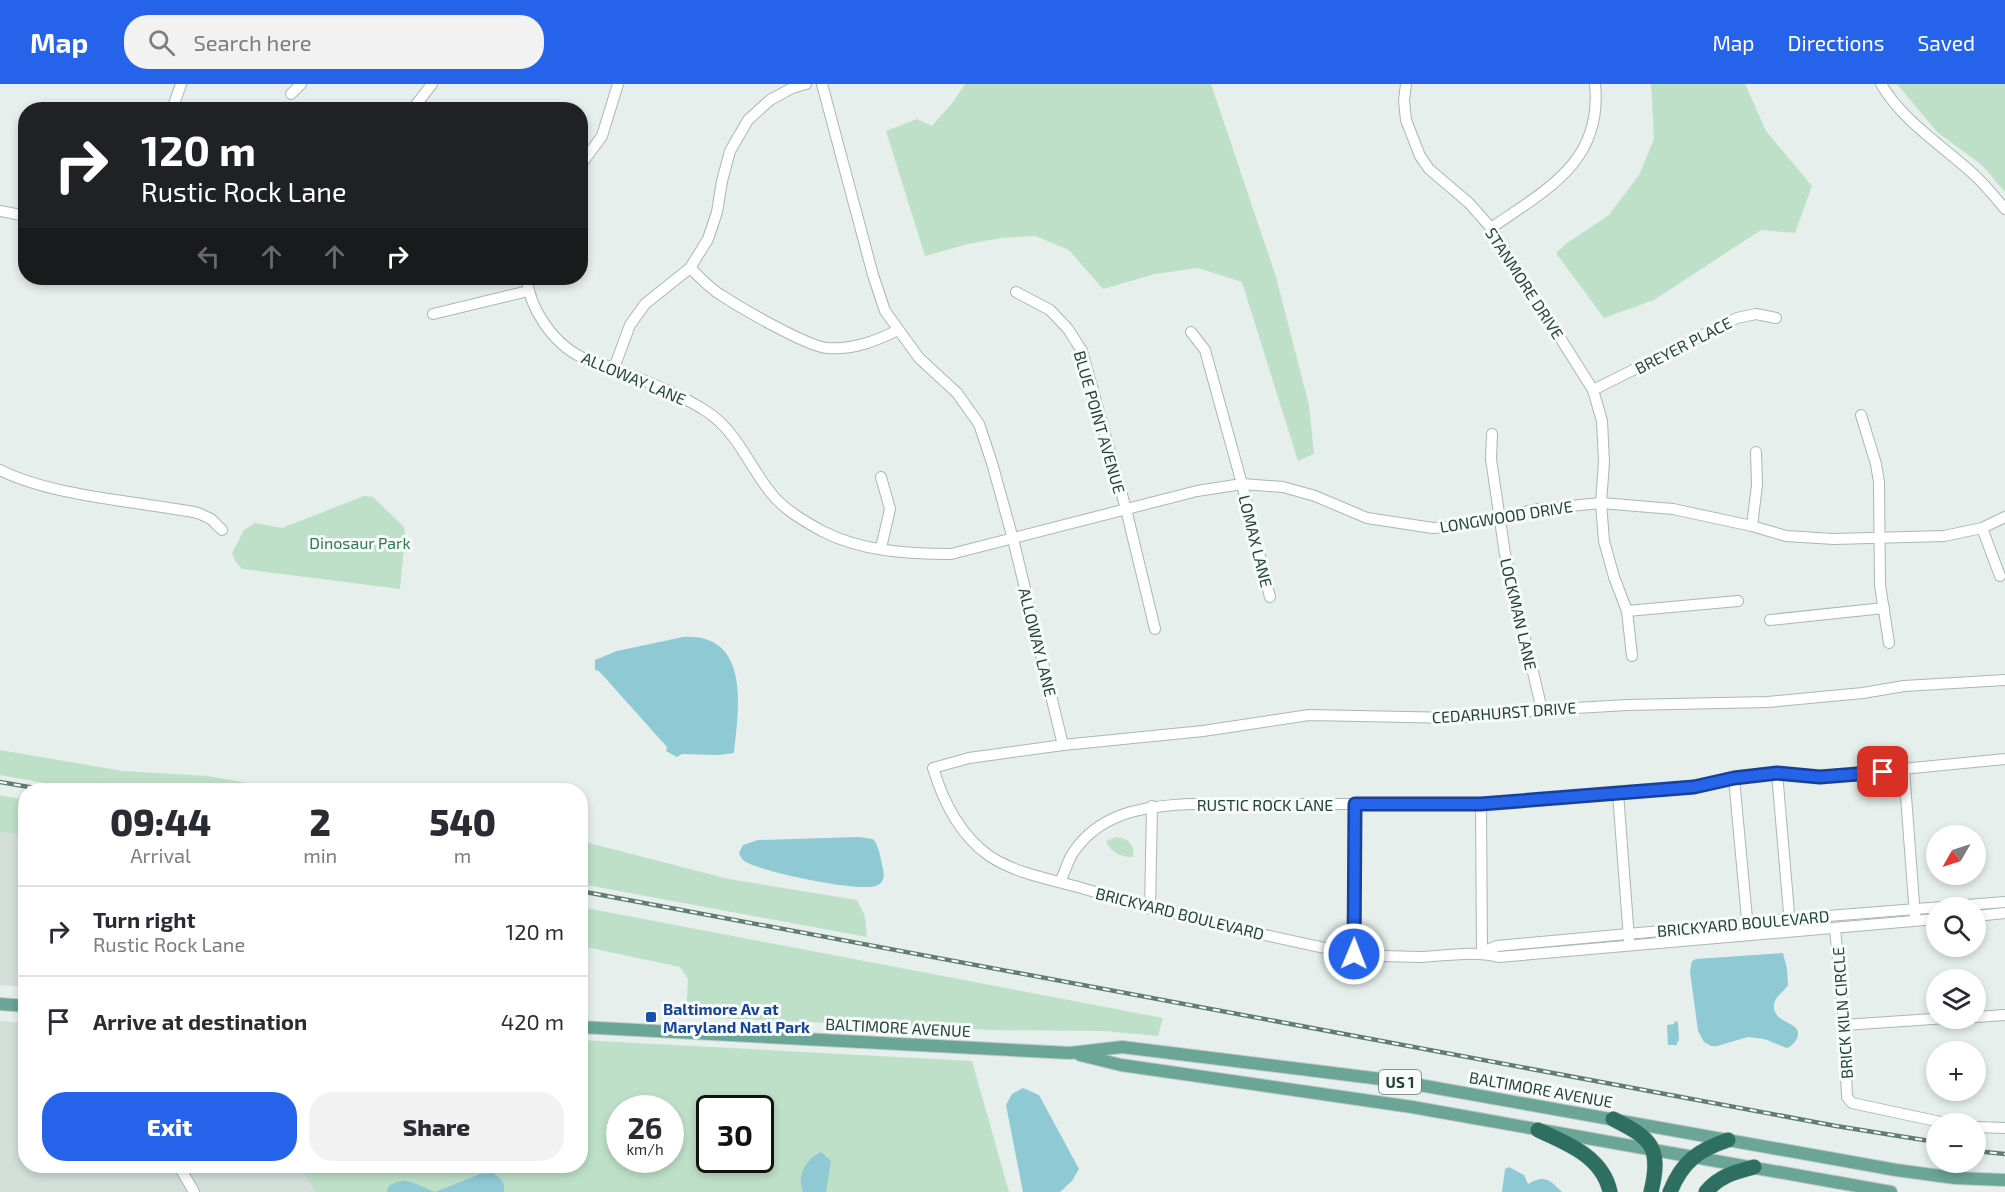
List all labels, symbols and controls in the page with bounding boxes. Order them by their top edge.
search box [124,15,544,69]
text: Map [30,25,88,59]
icon: search [145,26,178,59]
text: Search here [193,29,312,55]
text: Map [1712,30,1755,55]
text: Directions [1788,30,1884,55]
text: Saved [1917,30,1975,55]
text: 120 m [141,124,256,174]
icon: right [42,126,120,204]
text: Rustic Rock Lane [141,175,346,207]
street label: STANMORE DRIVE [1482,224,1568,342]
icon: left [192,240,225,273]
icon: ahead [255,240,288,273]
icon: ahead [318,240,351,273]
icon: right [381,240,414,273]
street label: BREYER PLACE [1632,312,1735,377]
street label: ALLOWAY LANE [579,347,689,409]
street label: BLUE POINT AVENUE [1071,348,1130,496]
street label: LOMAX LANE [1235,493,1277,589]
street label: LONGWOOD DRIVE [1438,496,1574,536]
park label: Dinosaur Park [309,533,411,552]
street label: LOCKMAN LANE [1497,556,1541,672]
street label: ALLOWAY LANE [1015,586,1061,698]
street label: CEDARHURST DRIVE [1431,697,1577,727]
pin [1857,746,1908,797]
icon: arrive [1866,755,1899,788]
street label: RUSTIC ROCK LANE [1197,795,1333,814]
text: 09:44 [110,800,211,843]
text: 2 [310,800,331,843]
text: 540 [429,800,496,843]
north arrow [1926,825,1986,885]
map controls [1926,825,1986,1173]
text: Arrival [130,843,191,867]
text: min [303,843,337,867]
text: m [454,843,471,867]
street label: BRICKYARD BOULEVARD [1094,883,1266,943]
button: search [1926,897,1986,957]
text: Turn right [93,906,195,932]
street label: BRICKYARD BOULEVARD [1656,906,1830,940]
icon: right [42,915,75,948]
text: 120 m [505,918,564,944]
position arrow [1322,922,1386,986]
text: Rustic Rock Lane [93,932,245,956]
street label: BRICK KILN CIRCLE [1828,946,1856,1080]
button: layers [1926,969,1986,1029]
place label: Baltimore Av at Maryland Natl Park [663,999,810,1037]
icon: arrive [42,1005,75,1038]
text: Arrive at destination [93,1008,307,1034]
text: 420 m [501,1008,564,1034]
marker: Baltimore Av at Maryland Natl Park [644,1010,658,1024]
street label: BALTIMORE AVENUE [825,1014,971,1040]
button: + [1926,1041,1986,1101]
street label: BALTIMORE AVENUE [1468,1067,1614,1111]
road number: US 1 [1379,1070,1421,1094]
button: Exit [42,1092,297,1161]
button: Share [309,1092,564,1161]
speed limit sign: 30 [696,1095,774,1173]
text: 26 [627,1109,663,1145]
button: − [1926,1113,1986,1173]
text: km/h [626,1140,664,1158]

